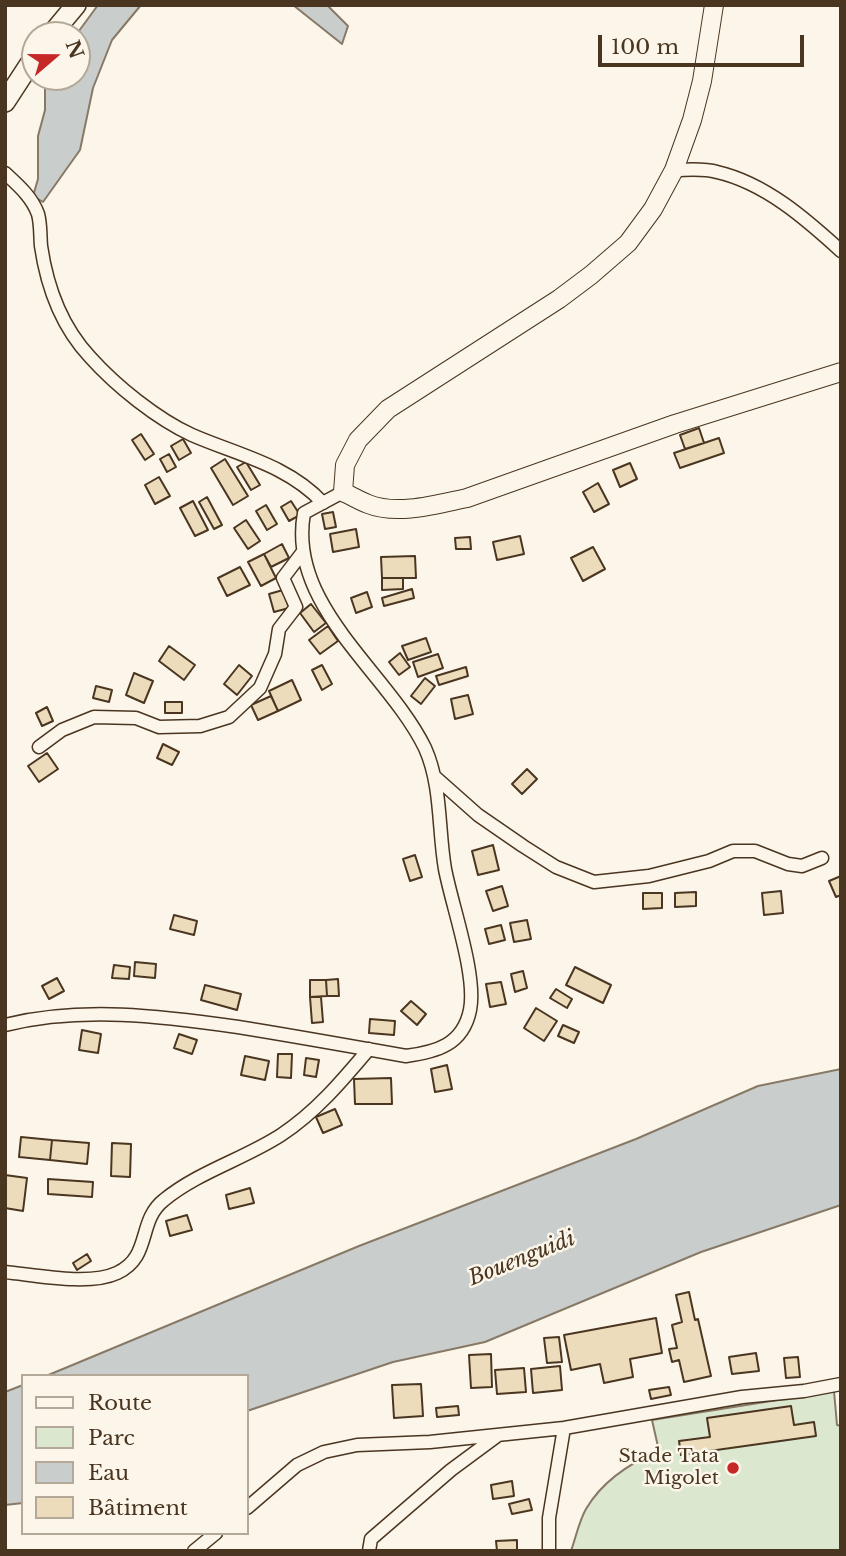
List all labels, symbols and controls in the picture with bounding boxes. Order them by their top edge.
north arrow [21,21,91,91]
scale bar [601,21,808,65]
text: 100 m [611,34,679,60]
text: N [60,37,88,62]
water label: Bouenguidi [465,1226,579,1292]
legend [21,1374,248,1535]
text: Route [88,1390,152,1416]
text: Parc [88,1425,135,1451]
place label: Stade Tata Migolet [618,1446,719,1490]
text: Eau [88,1460,129,1486]
marker: Stade Tata Migolet [725,1460,741,1476]
text: Bâtiment [88,1495,188,1521]

